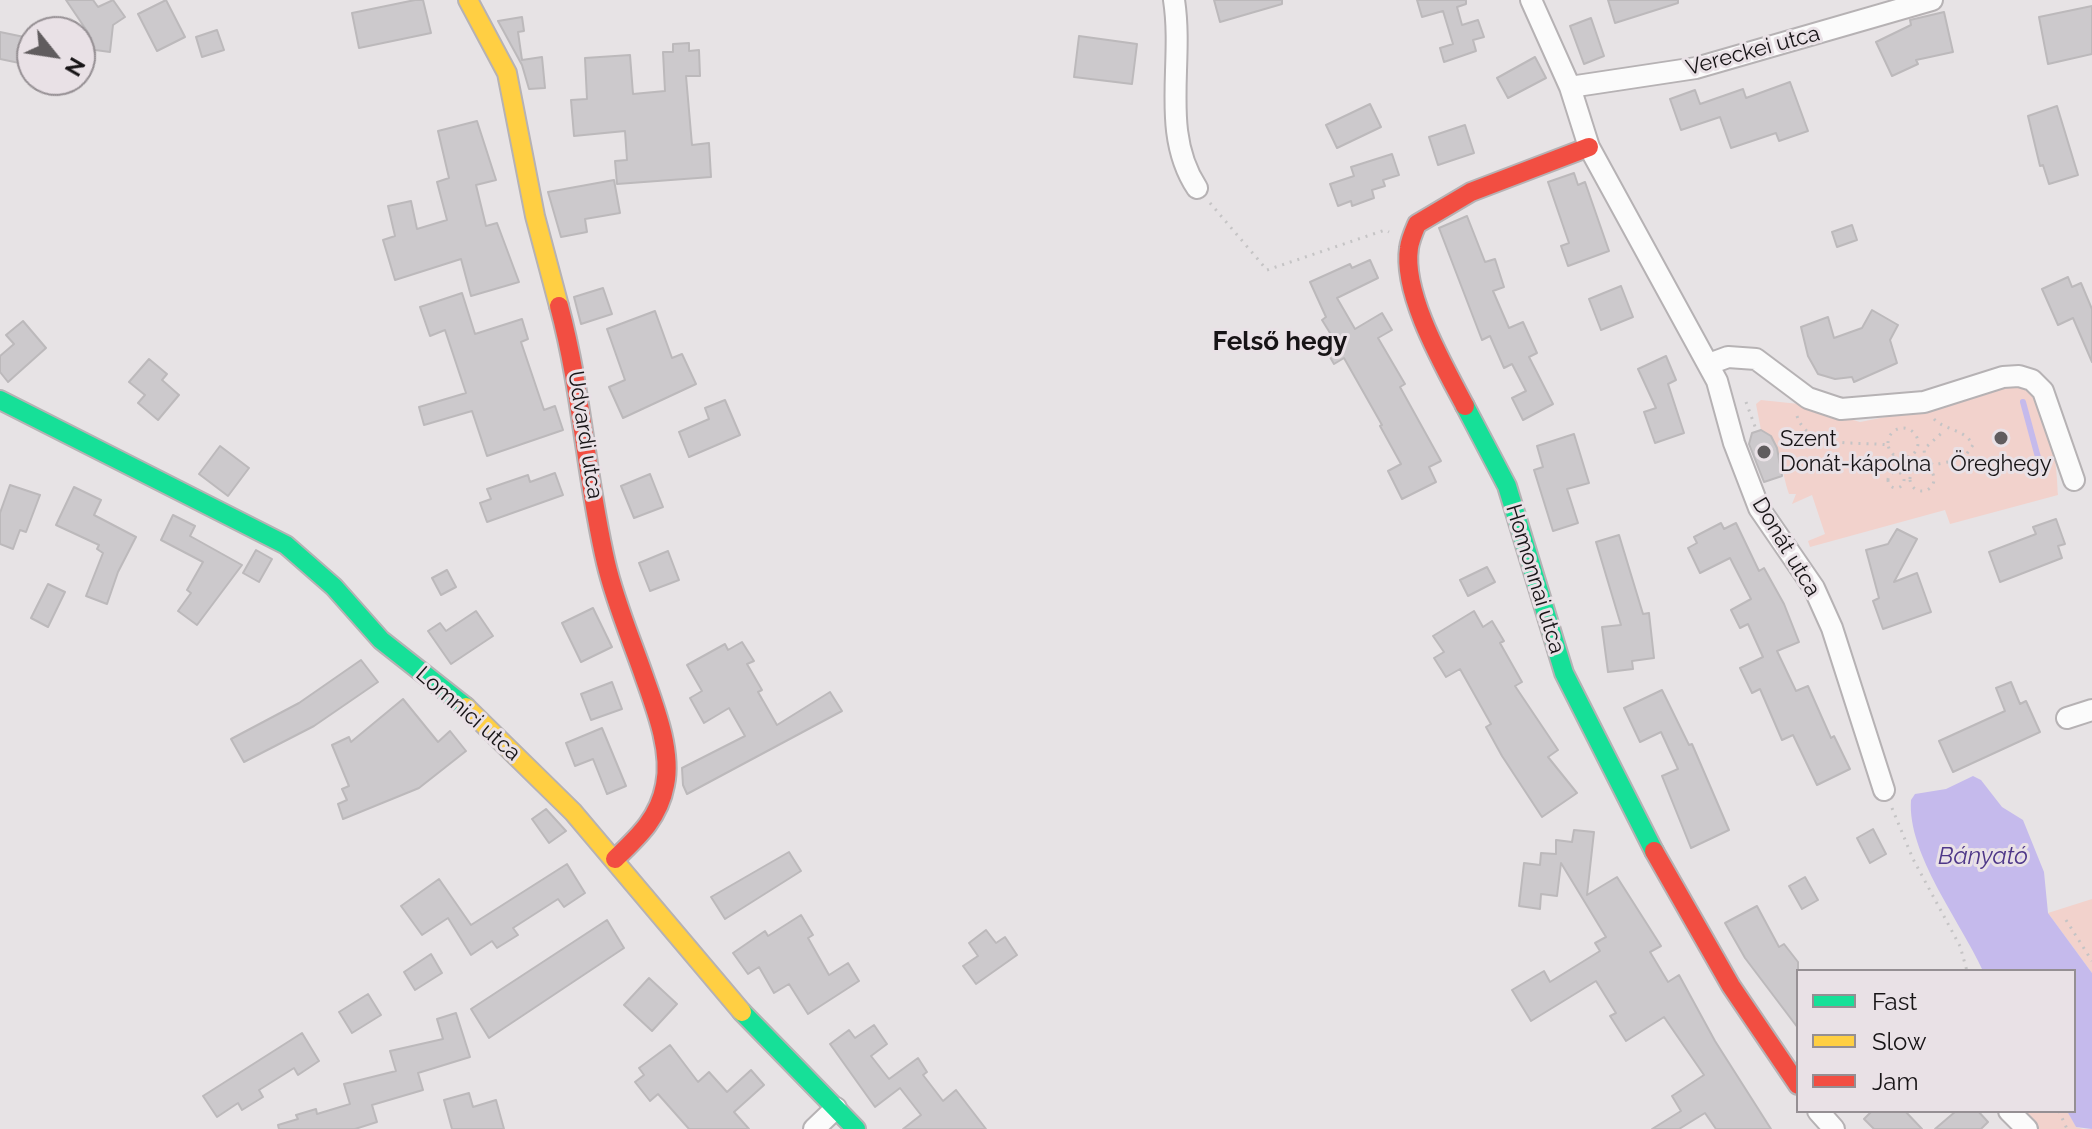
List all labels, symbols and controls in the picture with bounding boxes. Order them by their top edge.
north arrow [16,16,96,96]
street label: Vereckei utca [1683,20,1823,82]
text: N [60,53,91,81]
district label: Felső hegy [1213,326,1347,358]
street label: Udvardi utca [562,369,608,501]
place label: Szent Donát-kápolna [1780,426,1931,478]
marker: Öreghegy [1992,429,2010,447]
marker: Szent Donát-kápolna [1755,443,1773,461]
place label: Öreghegy [1950,451,2052,477]
street label: Donát utca [1746,493,1826,601]
street label: Homonnai utca [1500,501,1570,657]
street label: Lomnici utca [410,661,526,767]
water label: Bányató [1938,843,2028,871]
legend [1796,969,2076,1113]
text: Fast [1872,987,1917,1016]
text: Slow [1872,1027,1926,1056]
text: Jam [1872,1067,1918,1096]

